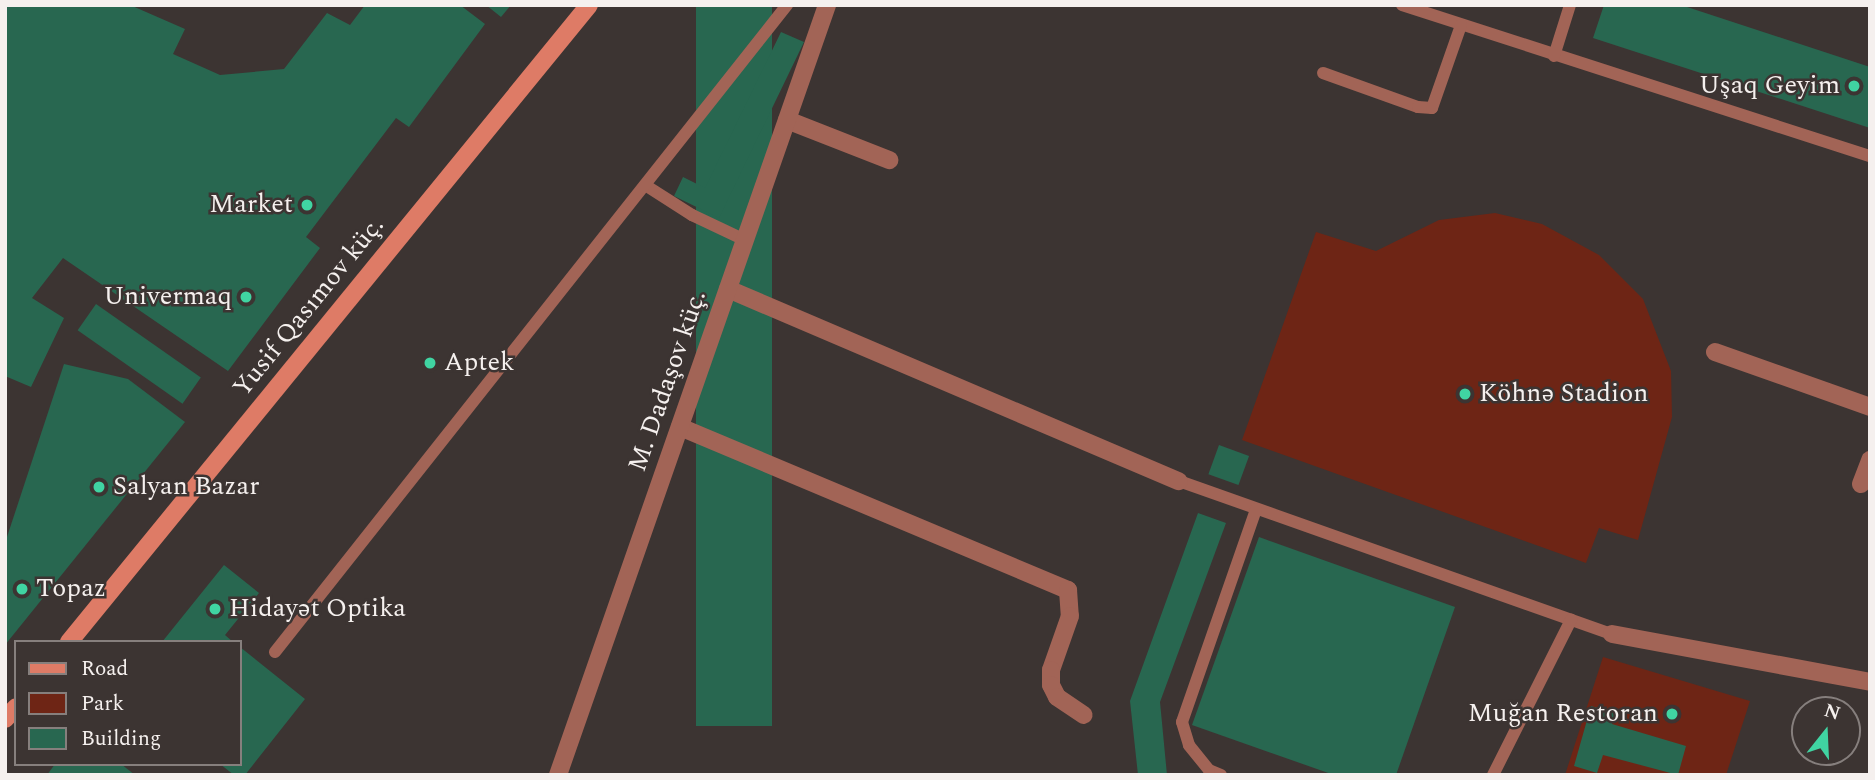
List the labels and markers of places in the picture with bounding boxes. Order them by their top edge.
place label: Uşaq Geyim [1699,70,1840,102]
marker: Uşaq Geyim [1846,78,1862,94]
place label: Market [209,189,293,221]
marker: Market [299,197,315,213]
place label: Univermaq [104,281,232,313]
marker: Univermaq [238,289,254,305]
place label: Aptek [444,347,515,379]
marker: Aptek [422,355,438,371]
place label: Köhnə Stadion [1479,378,1648,410]
marker: Köhnə Stadion [1457,386,1473,402]
place label: Salyan Bazar [113,471,260,503]
marker: Salyan Bazar [91,479,107,495]
place label: Topaz [36,573,106,605]
marker: Topaz [14,581,30,597]
place label: Hidayət Optika [229,593,406,625]
marker: Hidayət Optika [207,601,223,617]
place label: Muğan Restoran [1468,698,1658,730]
marker: Muğan Restoran [1664,706,1680,722]

